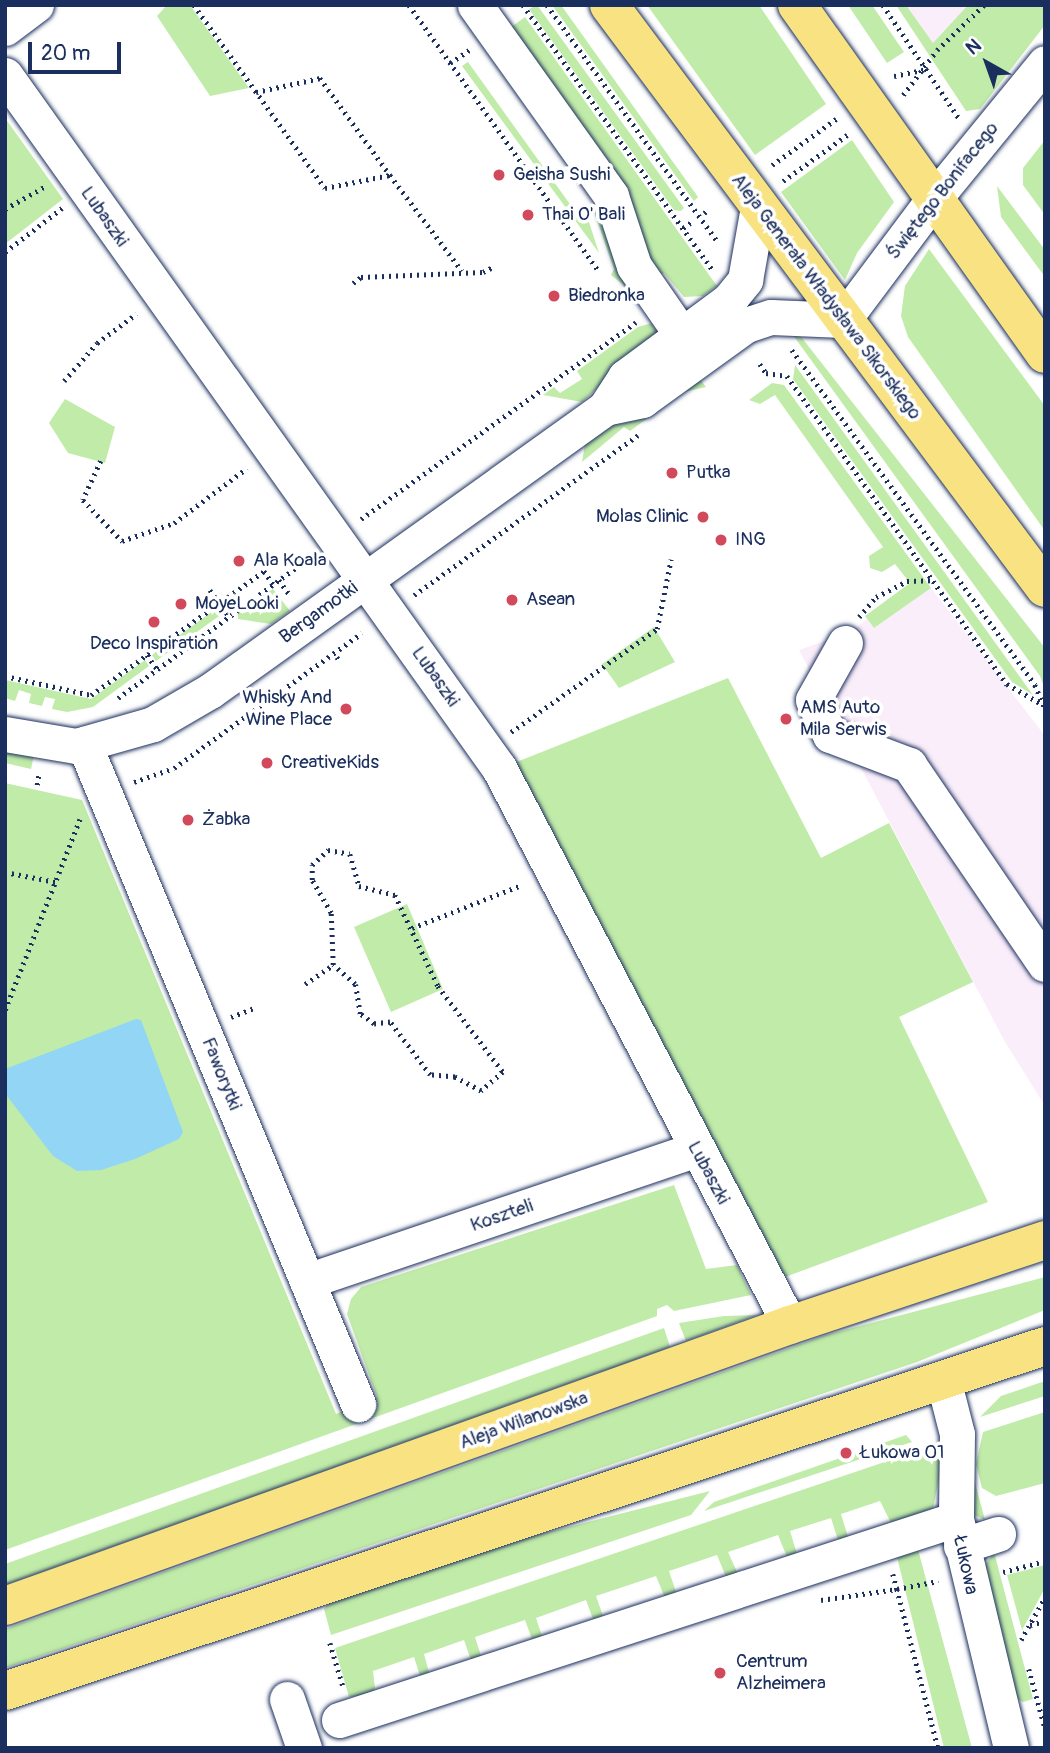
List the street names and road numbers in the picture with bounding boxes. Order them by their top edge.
street label: Świętego Bonifacego [882,118,1004,264]
street label: Aleja Generała Władysława Sikorskiego [726,170,926,424]
street label: Lubaszki [75,183,133,251]
street label: Bergamotki [275,577,363,649]
street label: Lubaszki [406,643,464,711]
street label: Faworytki [196,1034,246,1114]
street label: Lubaszki [682,1138,734,1208]
street label: Koszteli [468,1195,536,1237]
street label: Aleja Wilanowska [457,1387,591,1455]
street label: Łukowa [948,1533,982,1597]

